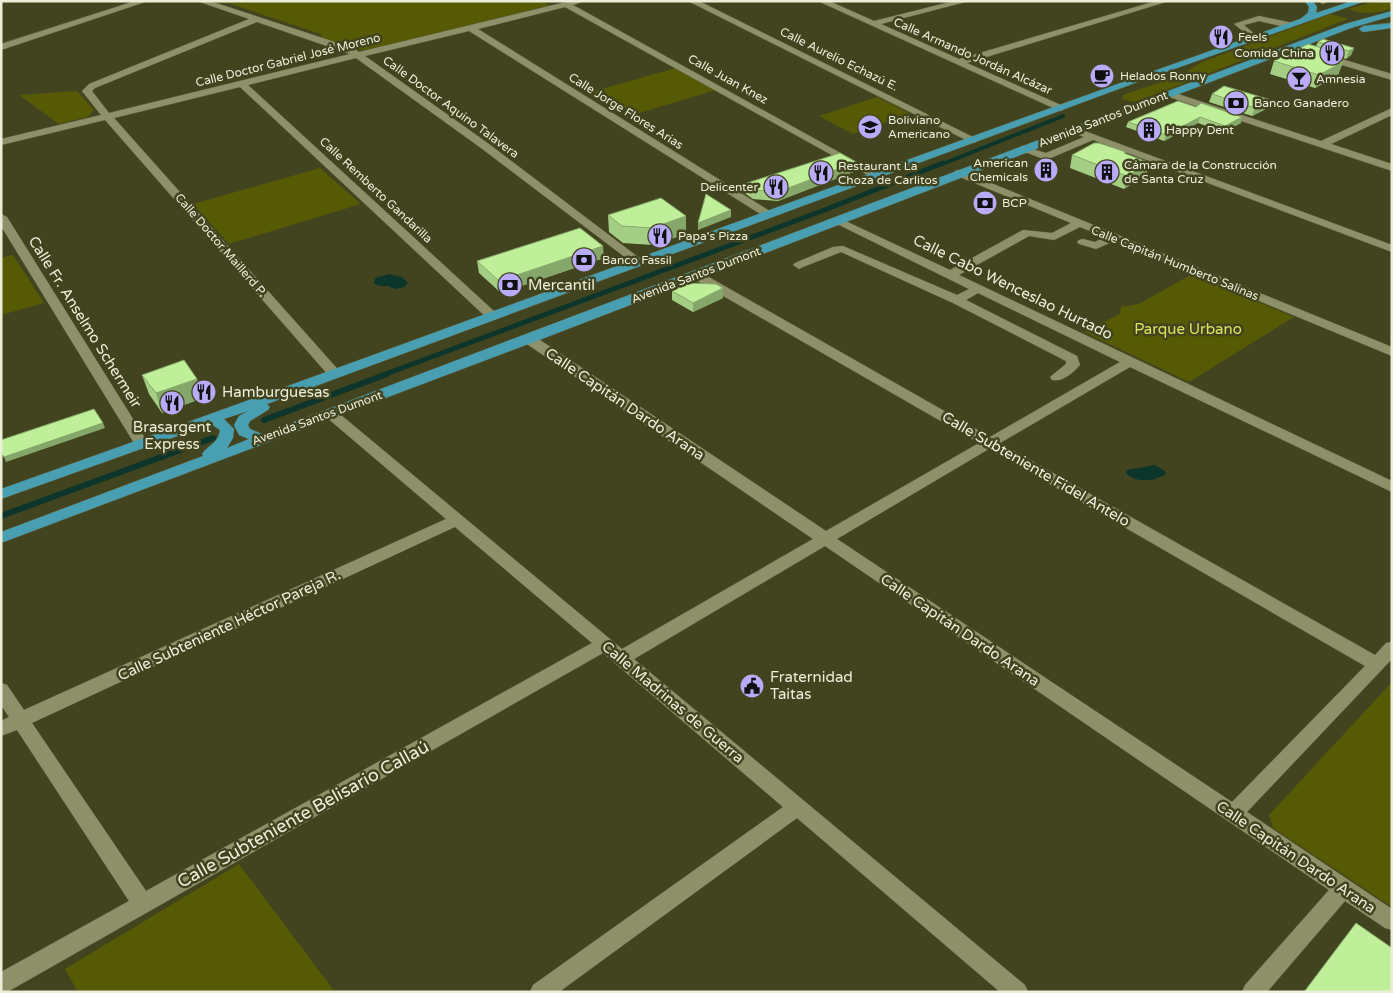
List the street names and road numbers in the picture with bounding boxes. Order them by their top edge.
street label: Calle Armando Jordán Alcázar [892,15,1055,98]
street label: Calle Aurelio Echazú E. [778,24,900,94]
street label: Calle Doctor Gabriel José Moreno [194,30,382,90]
street label: Calle Juan Knez [686,51,770,107]
street label: Calle Doctor Aquino Talavera [380,53,522,161]
street label: Calle Jorge Flores Arias [566,70,686,152]
street label: Avenida Santos Dumont [1036,88,1170,150]
street label: Calle Remberto Gandarilla [317,134,435,246]
street label: Calle Doctor Maillerd P. [172,190,270,300]
street label: Calle Capitán Humberto Salinas [1089,223,1261,303]
street label: Calle Cabo Wenceslao Hurtado [910,231,1116,343]
street label: Calle Fr. Anselmo Schermeir [25,233,146,411]
street label: Avenida Santos Dumont [629,244,763,306]
street label: Calle Capitán Dardo Arana [542,344,708,464]
street label: Avenida Santos Dumont [250,388,384,448]
street label: Calle Subteniente Fidel Antelo [939,408,1133,530]
street label: Calle Subteniente Héctor Pareja R. [115,565,343,685]
street label: Calle Capitán Dardo Arana [877,570,1043,690]
street label: Calle Madrinas de Guerra [598,637,748,767]
street label: Calle Subteniente Belisario Callaú [173,735,433,893]
street label: Calle Capitán Dardo Arana [1213,797,1379,917]

